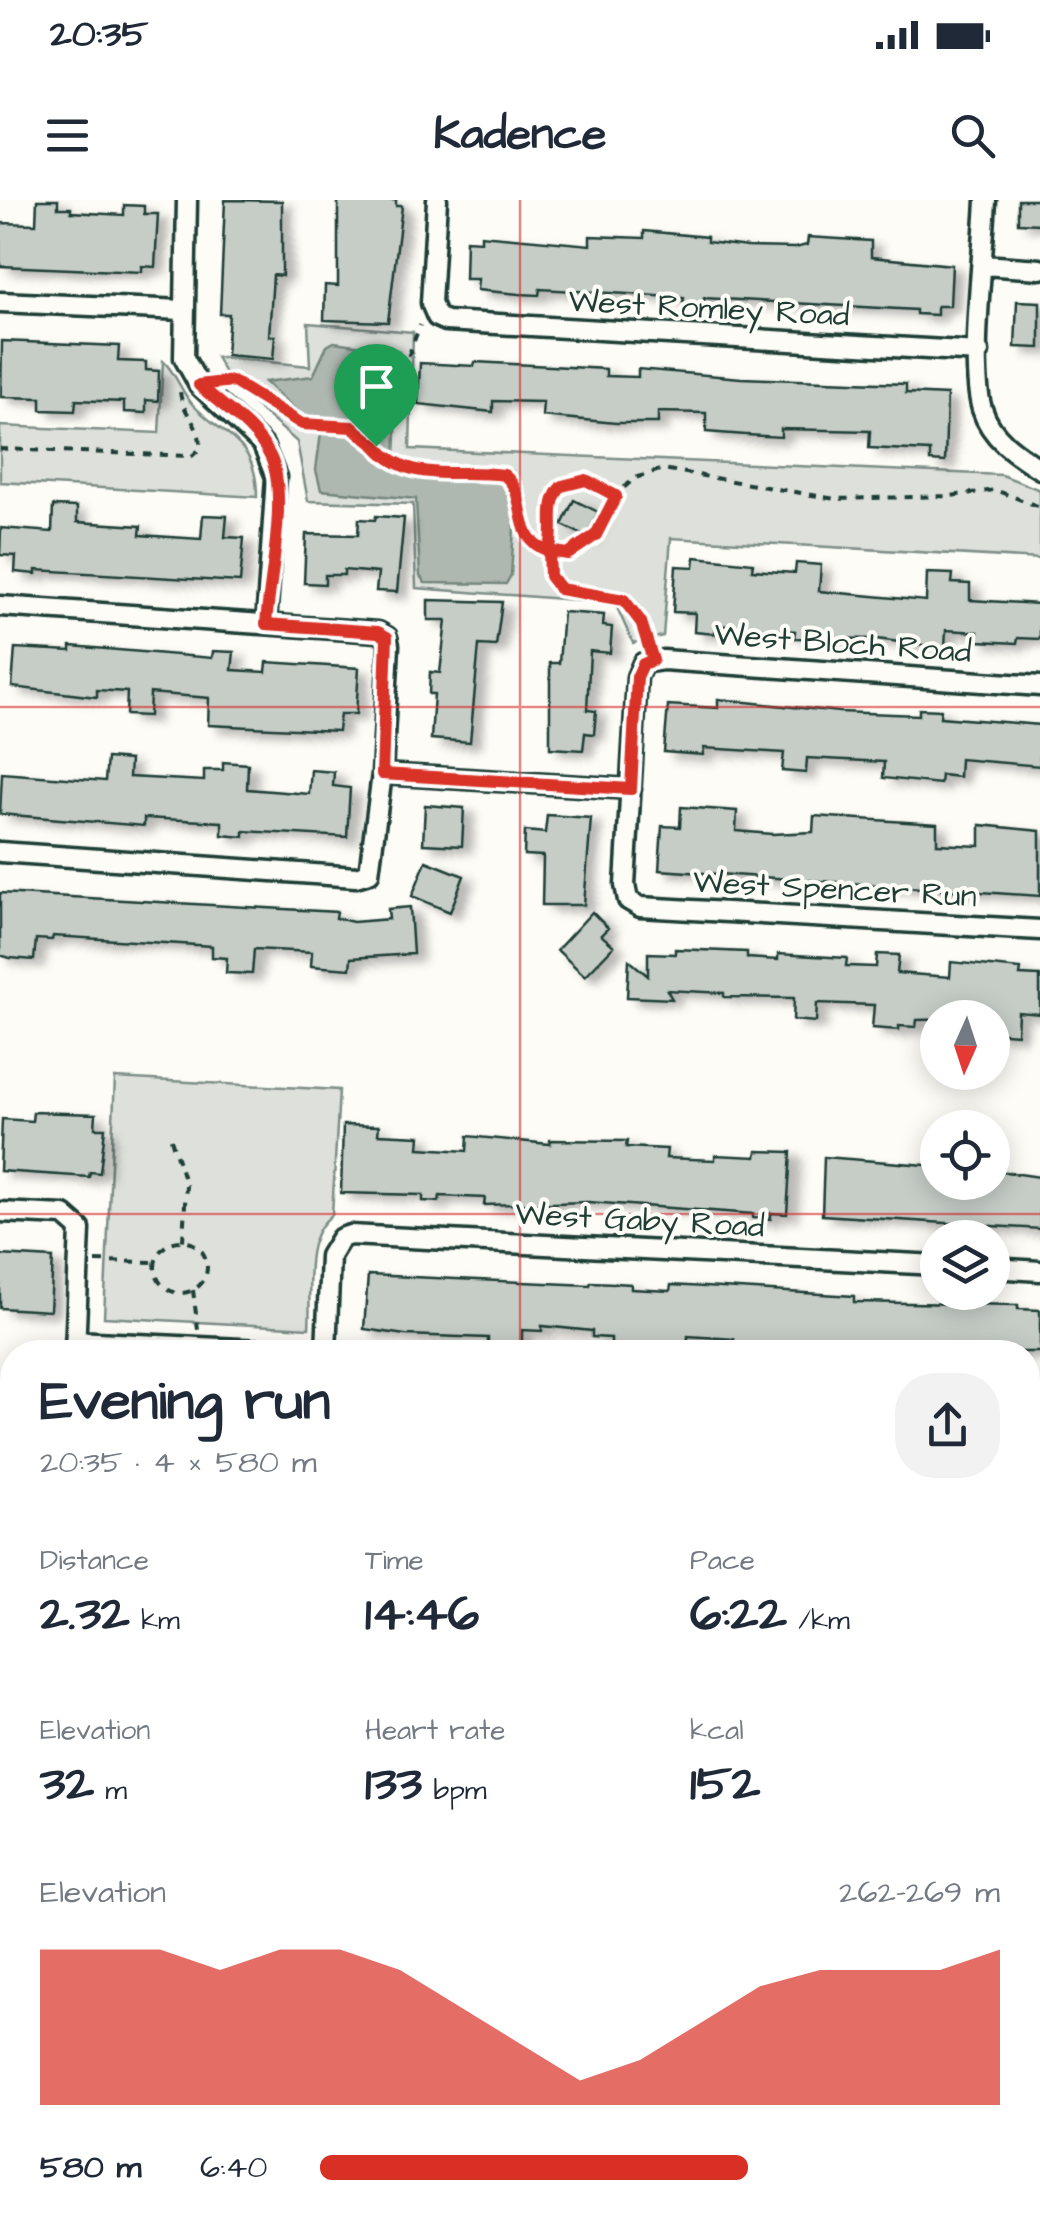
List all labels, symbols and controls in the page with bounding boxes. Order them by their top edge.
text: 20:35 [50,9,148,61]
text: Kadence [434,104,606,166]
icon: menu [40,108,95,163]
icon: search [945,108,1000,163]
street label: West Romley Road [567,279,850,338]
pin [334,344,419,447]
icon: arrive [349,359,404,414]
street label: West Bloch Road [713,612,973,675]
street label: West Spencer Run [692,860,978,919]
north arrow [920,1000,1010,1090]
map controls [920,1000,1010,1310]
button: locate [920,1110,1010,1200]
street label: West Gaby Road [514,1191,766,1249]
button: layers [920,1220,1010,1310]
text: Evening run [40,1364,330,1440]
button: share [895,1373,1000,1478]
text: 20:35 · 4 × 580 m [40,1440,317,1485]
text: Distance [40,1541,149,1580]
text: Time [365,1541,424,1580]
text: Pace [690,1541,755,1580]
text: 2.32 [40,1580,130,1649]
text: 14:46 [365,1580,479,1649]
text: 6:22 [690,1580,787,1649]
text: km [130,1601,180,1640]
text: /km [787,1601,850,1640]
text: Elevation [40,1711,150,1750]
text: Heart rate [365,1711,506,1750]
text: kcal [690,1711,744,1750]
text: 32 [40,1750,94,1819]
text: 133 [365,1750,422,1819]
text: 152 [690,1750,760,1819]
text: m [94,1771,127,1810]
text: bpm [422,1771,487,1810]
text: Elevation [40,1870,166,1915]
text: 262–269 m [839,1870,1000,1915]
text: 580 m [40,2145,141,2190]
text: 6:40 [200,2145,267,2190]

